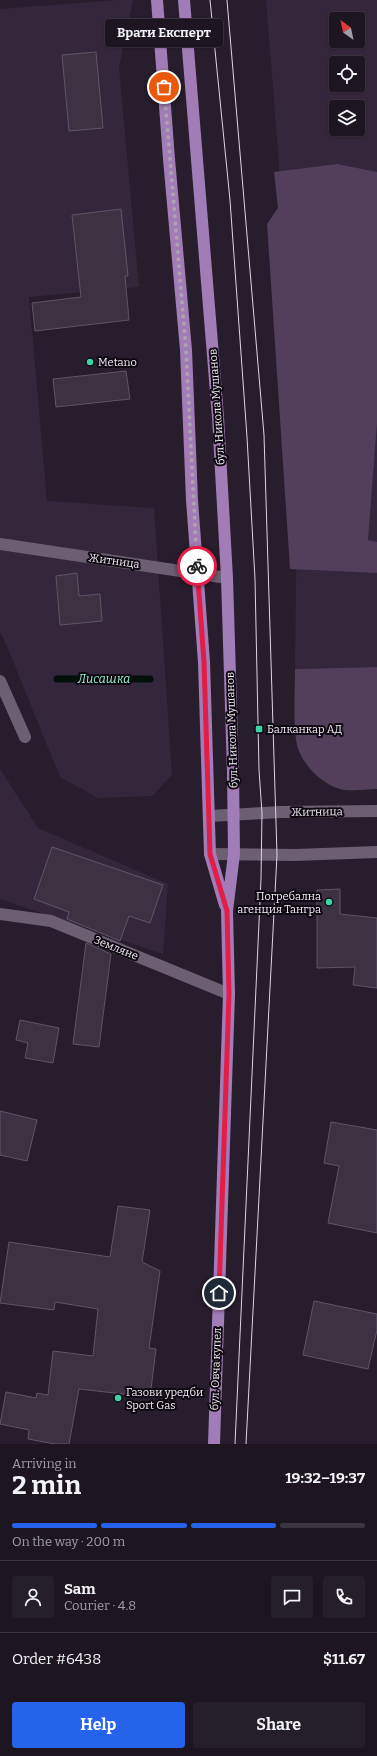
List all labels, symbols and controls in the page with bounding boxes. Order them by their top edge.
north arrow [329,12,365,48]
map controls [329,12,365,136]
callout: Врати Експерт [105,19,223,47]
text: Врати Експерт [117,25,211,40]
button: locate [329,56,365,92]
pin [147,70,181,104]
icon: bag [153,76,175,98]
button: layers [329,100,365,136]
street label: бул. Никола Мушанов [206,348,228,466]
place label: Metano [98,356,137,369]
marker: Metano [85,357,95,367]
courier [177,546,217,586]
street label: Житница [88,551,140,571]
icon: bike [186,555,208,577]
water label: Лисашка [77,672,130,686]
street label: бул. Никола Мушанов [223,672,241,788]
place label: Балканкар АД [267,723,343,736]
marker: Балканкар АД [254,724,264,734]
street label: Житница [291,805,343,819]
place label: Погребална агенция Тангра [237,890,321,916]
marker: Погребална агенция Тангра [324,897,334,907]
street label: Земляне [92,933,140,963]
pin [202,1276,236,1310]
icon: home [208,1282,230,1304]
street label: бул. Овча купел [208,1327,224,1411]
place label: Газови уредби Sport Gas [126,1386,203,1412]
marker: Газови уредби Sport Gas [113,1393,123,1403]
text: Arriving in [12,1456,77,1471]
text: 19:32–19:37 [285,1469,365,1487]
text: 2 min [12,1470,81,1501]
text: On the way · 200 m [12,1534,125,1549]
button: person [12,1576,54,1618]
button: chat [271,1576,313,1618]
button: phone [323,1576,365,1618]
text: Sam [64,1580,96,1598]
text: Courier · 4.8 [64,1598,136,1613]
text: Order #6438 [12,1650,101,1668]
text: $11.67 [323,1650,365,1668]
button: Help [12,1702,185,1748]
button: Share [193,1702,365,1748]

